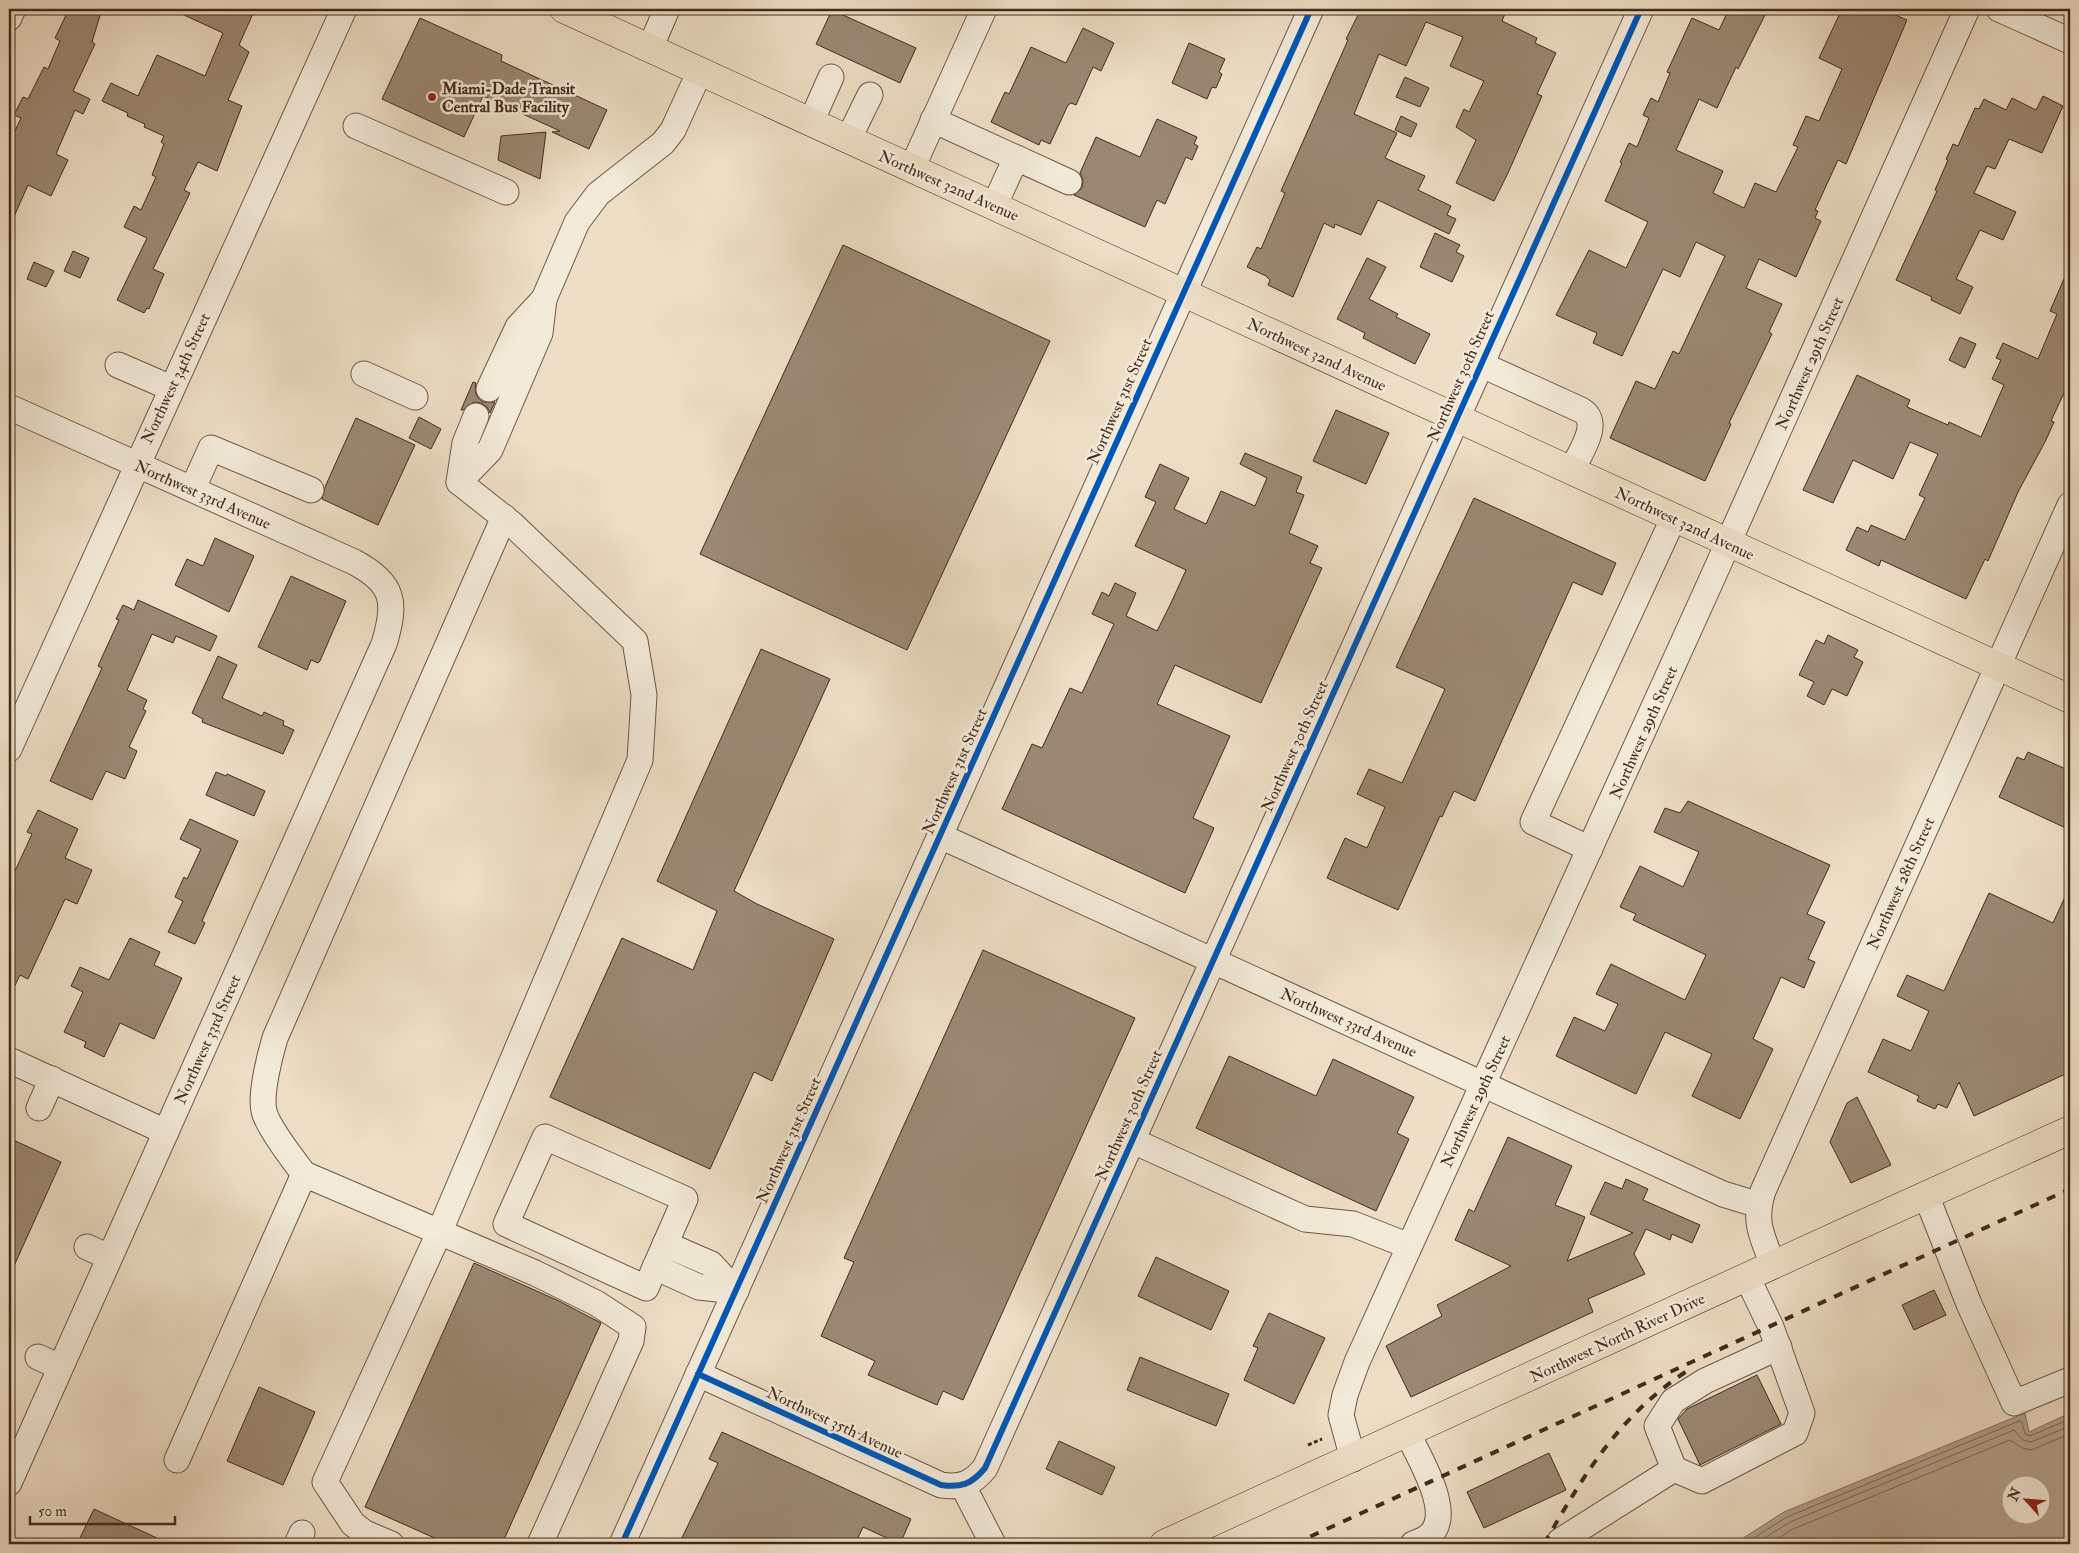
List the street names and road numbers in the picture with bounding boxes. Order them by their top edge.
street label: Northwest 32nd Avenue [875,146,1022,226]
street label: Northwest 29th Street [1772,294,1848,433]
street label: Northwest 30th Street [1423,308,1499,445]
street label: Northwest 34th Street [137,310,215,447]
street label: Northwest 32nd Avenue [1244,314,1390,396]
street label: Northwest 31st Street [1083,335,1157,468]
street label: Northwest 33rd Avenue [131,456,274,534]
street label: Northwest 32nd Avenue [1612,483,1758,565]
street label: Northwest 29th Street [1606,663,1682,802]
street label: Northwest 30th Street [1257,678,1333,815]
street label: Northwest 31st Street [918,705,992,838]
street label: Northwest 28th Street [1863,814,1939,953]
street label: Northwest 33rd Street [170,972,245,1107]
street label: Northwest 33rd Avenue [1277,984,1420,1062]
street label: Northwest 29th Street [1437,1032,1515,1171]
street label: Northwest 30th Street [1091,1047,1167,1184]
street label: Northwest 31st Street [752,1074,826,1207]
street label: Northwest North River Drive [1527,1288,1709,1387]
street label: Northwest 35th Avenue [763,1383,906,1463]

